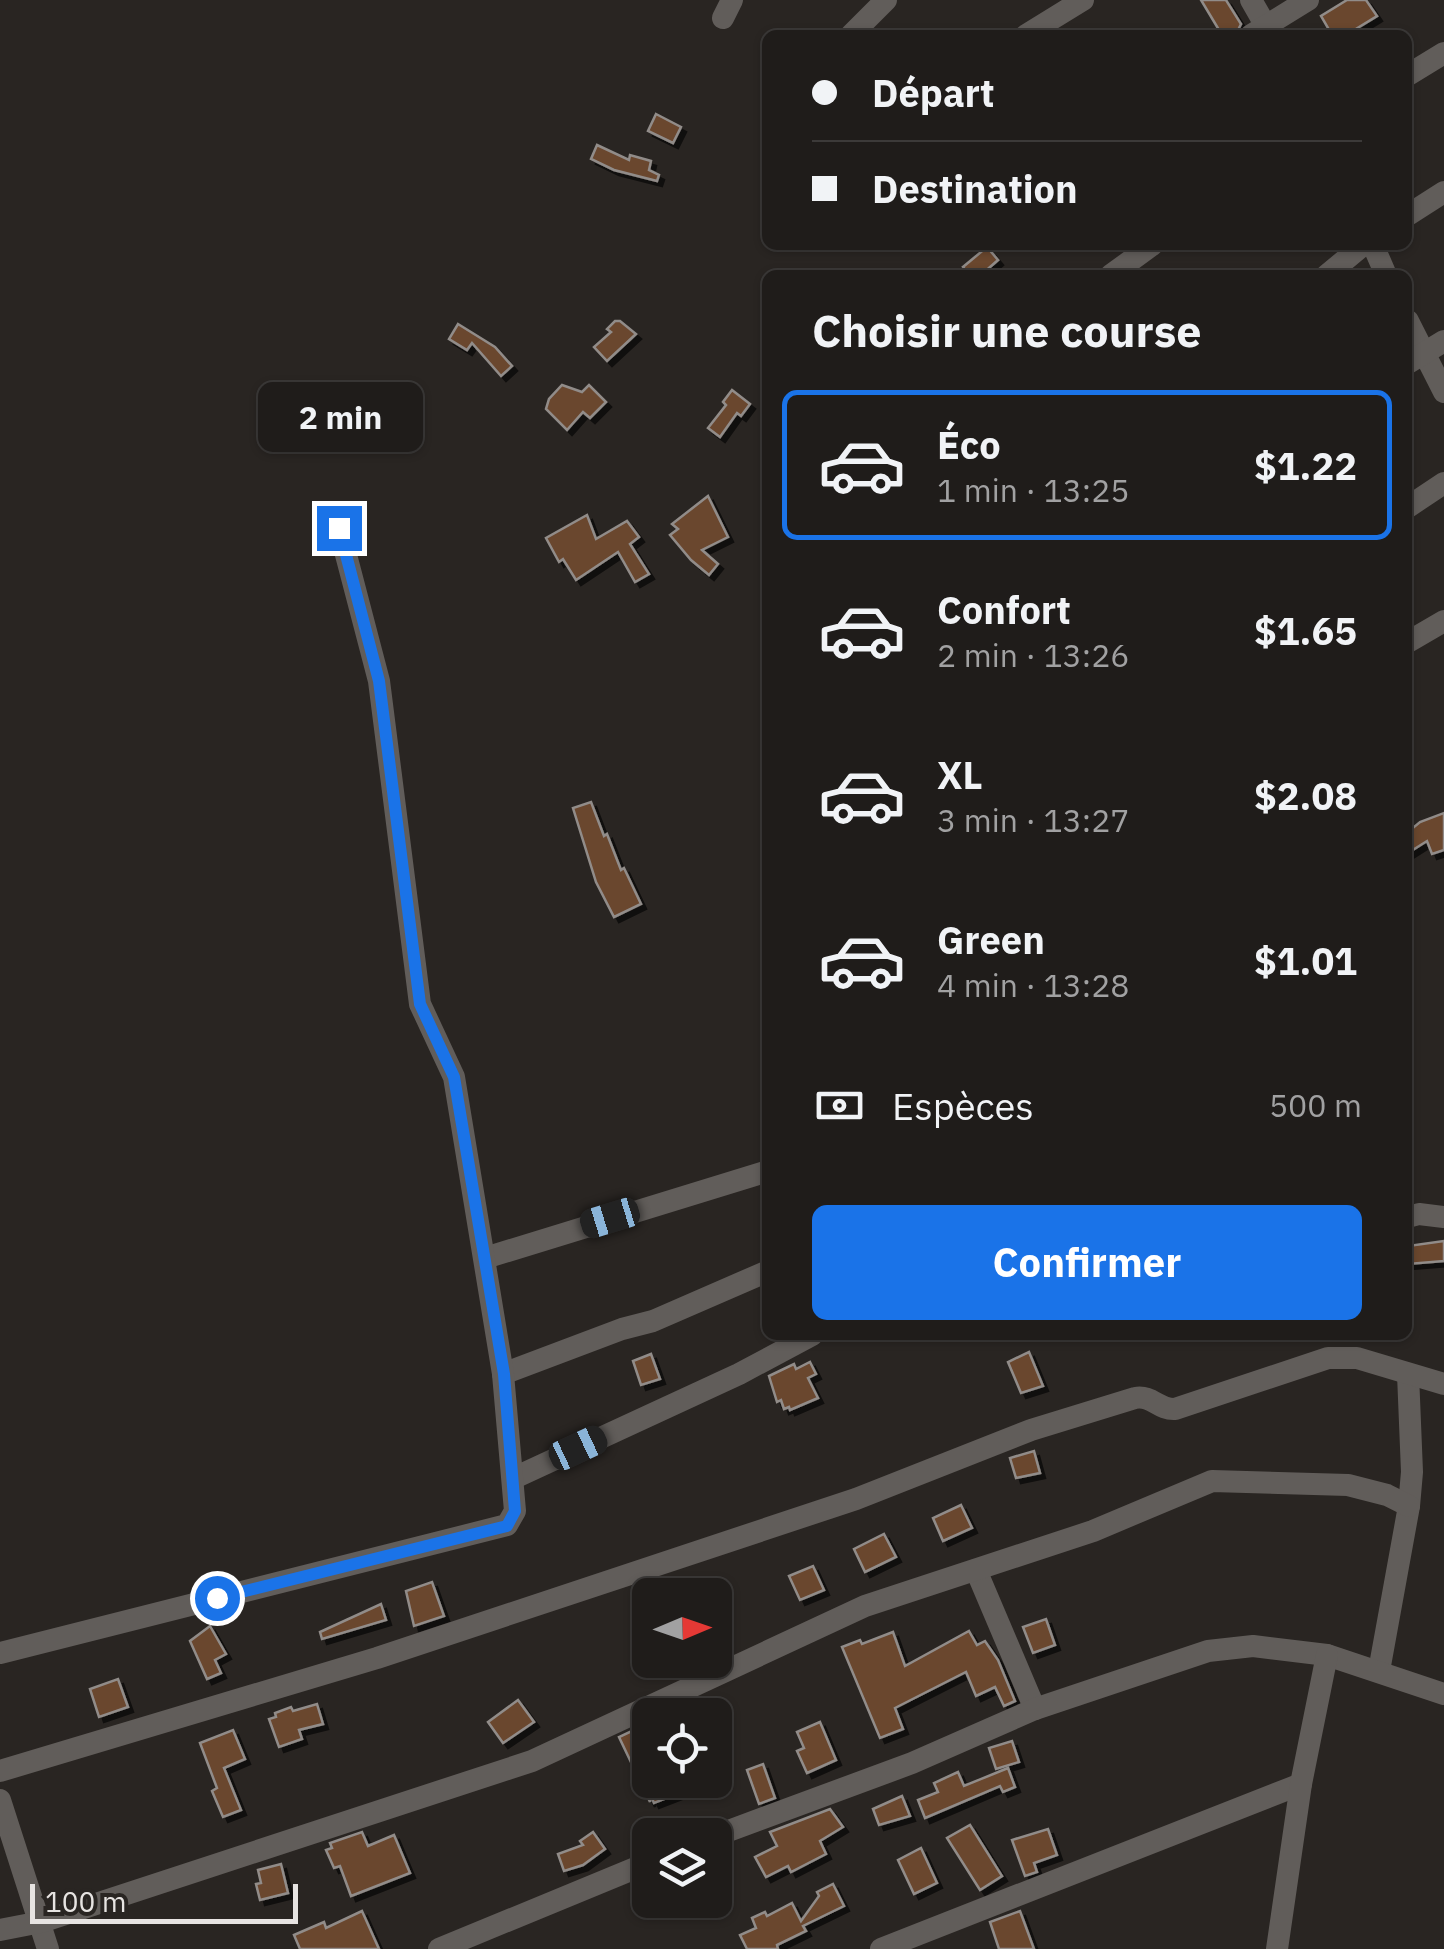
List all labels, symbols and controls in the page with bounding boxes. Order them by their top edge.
text: Départ [872,68,995,117]
text: Destination [872,164,1078,213]
text: Choisir une course [812,301,1202,359]
callout: 2 min [256,383,422,453]
text: 2 min [299,396,382,438]
icon: car [817,420,907,510]
text: Éco [937,420,1001,469]
text: $1.22 [1254,441,1357,490]
text: 1 min · 13:25 [937,469,1130,511]
route end [317,506,362,551]
icon: car [817,585,907,675]
text: Confort [937,585,1071,634]
text: $1.65 [1254,606,1357,655]
text: 2 min · 13:26 [937,634,1130,676]
icon: car [817,750,907,840]
text: XL [937,750,983,799]
text: $2.08 [1254,771,1357,820]
text: 3 min · 13:27 [937,799,1130,841]
icon: car [817,915,907,1005]
text: Green [937,915,1045,964]
text: $1.01 [1254,936,1357,985]
text: 4 min · 13:28 [937,964,1130,1006]
icon: cash [812,1078,867,1133]
text: Espèces [892,1081,1034,1130]
text: 500 m [1269,1084,1362,1126]
car [577,1195,643,1241]
button: Confirmer [812,1205,1362,1320]
car [544,1422,612,1474]
route start [195,1576,240,1621]
north arrow [632,1578,732,1678]
map controls [632,1578,732,1918]
button: locate [632,1698,732,1798]
button: layers [632,1818,732,1918]
scale bar [30,1879,298,1924]
text: 100 m [45,1883,126,1920]

